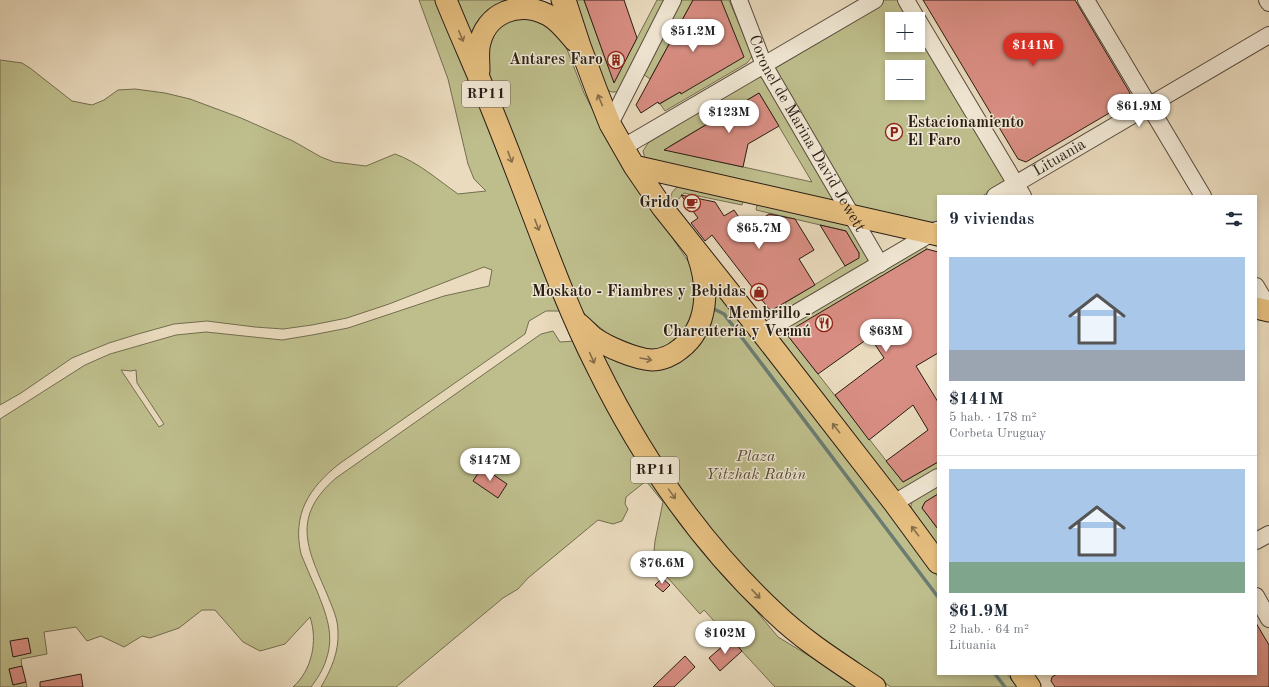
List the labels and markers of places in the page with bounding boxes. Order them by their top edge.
pin: $51.2M [660,19,726,53]
pin: $141M [1005,33,1061,67]
building icon: Antares Faro [606,50,626,70]
place label: Antares Faro [509,52,603,68]
pin: $61.9M [1106,94,1172,128]
pin: $123M [701,100,757,134]
place label: Estacionamiento El Faro [907,115,1024,149]
parking icon: Estacionamiento El Faro [884,122,904,142]
cafe icon: Grido [682,193,702,213]
place label: Grido [639,195,679,211]
pin: $65.7M [726,216,792,250]
shop icon: Moskato - Fiambres y Bebidas [749,282,769,302]
place label: Moskato - Fiambres y Bebidas [532,284,746,300]
place label: Membrillo - Charcutería y Vermú [663,306,811,340]
restaurant icon: Membrillo - Charcutería y Vermú [814,313,834,333]
pin: $63M [862,319,910,353]
pin: $147M [462,448,518,482]
pin: $76.6M [629,551,695,585]
pin: $102M [697,621,753,655]

